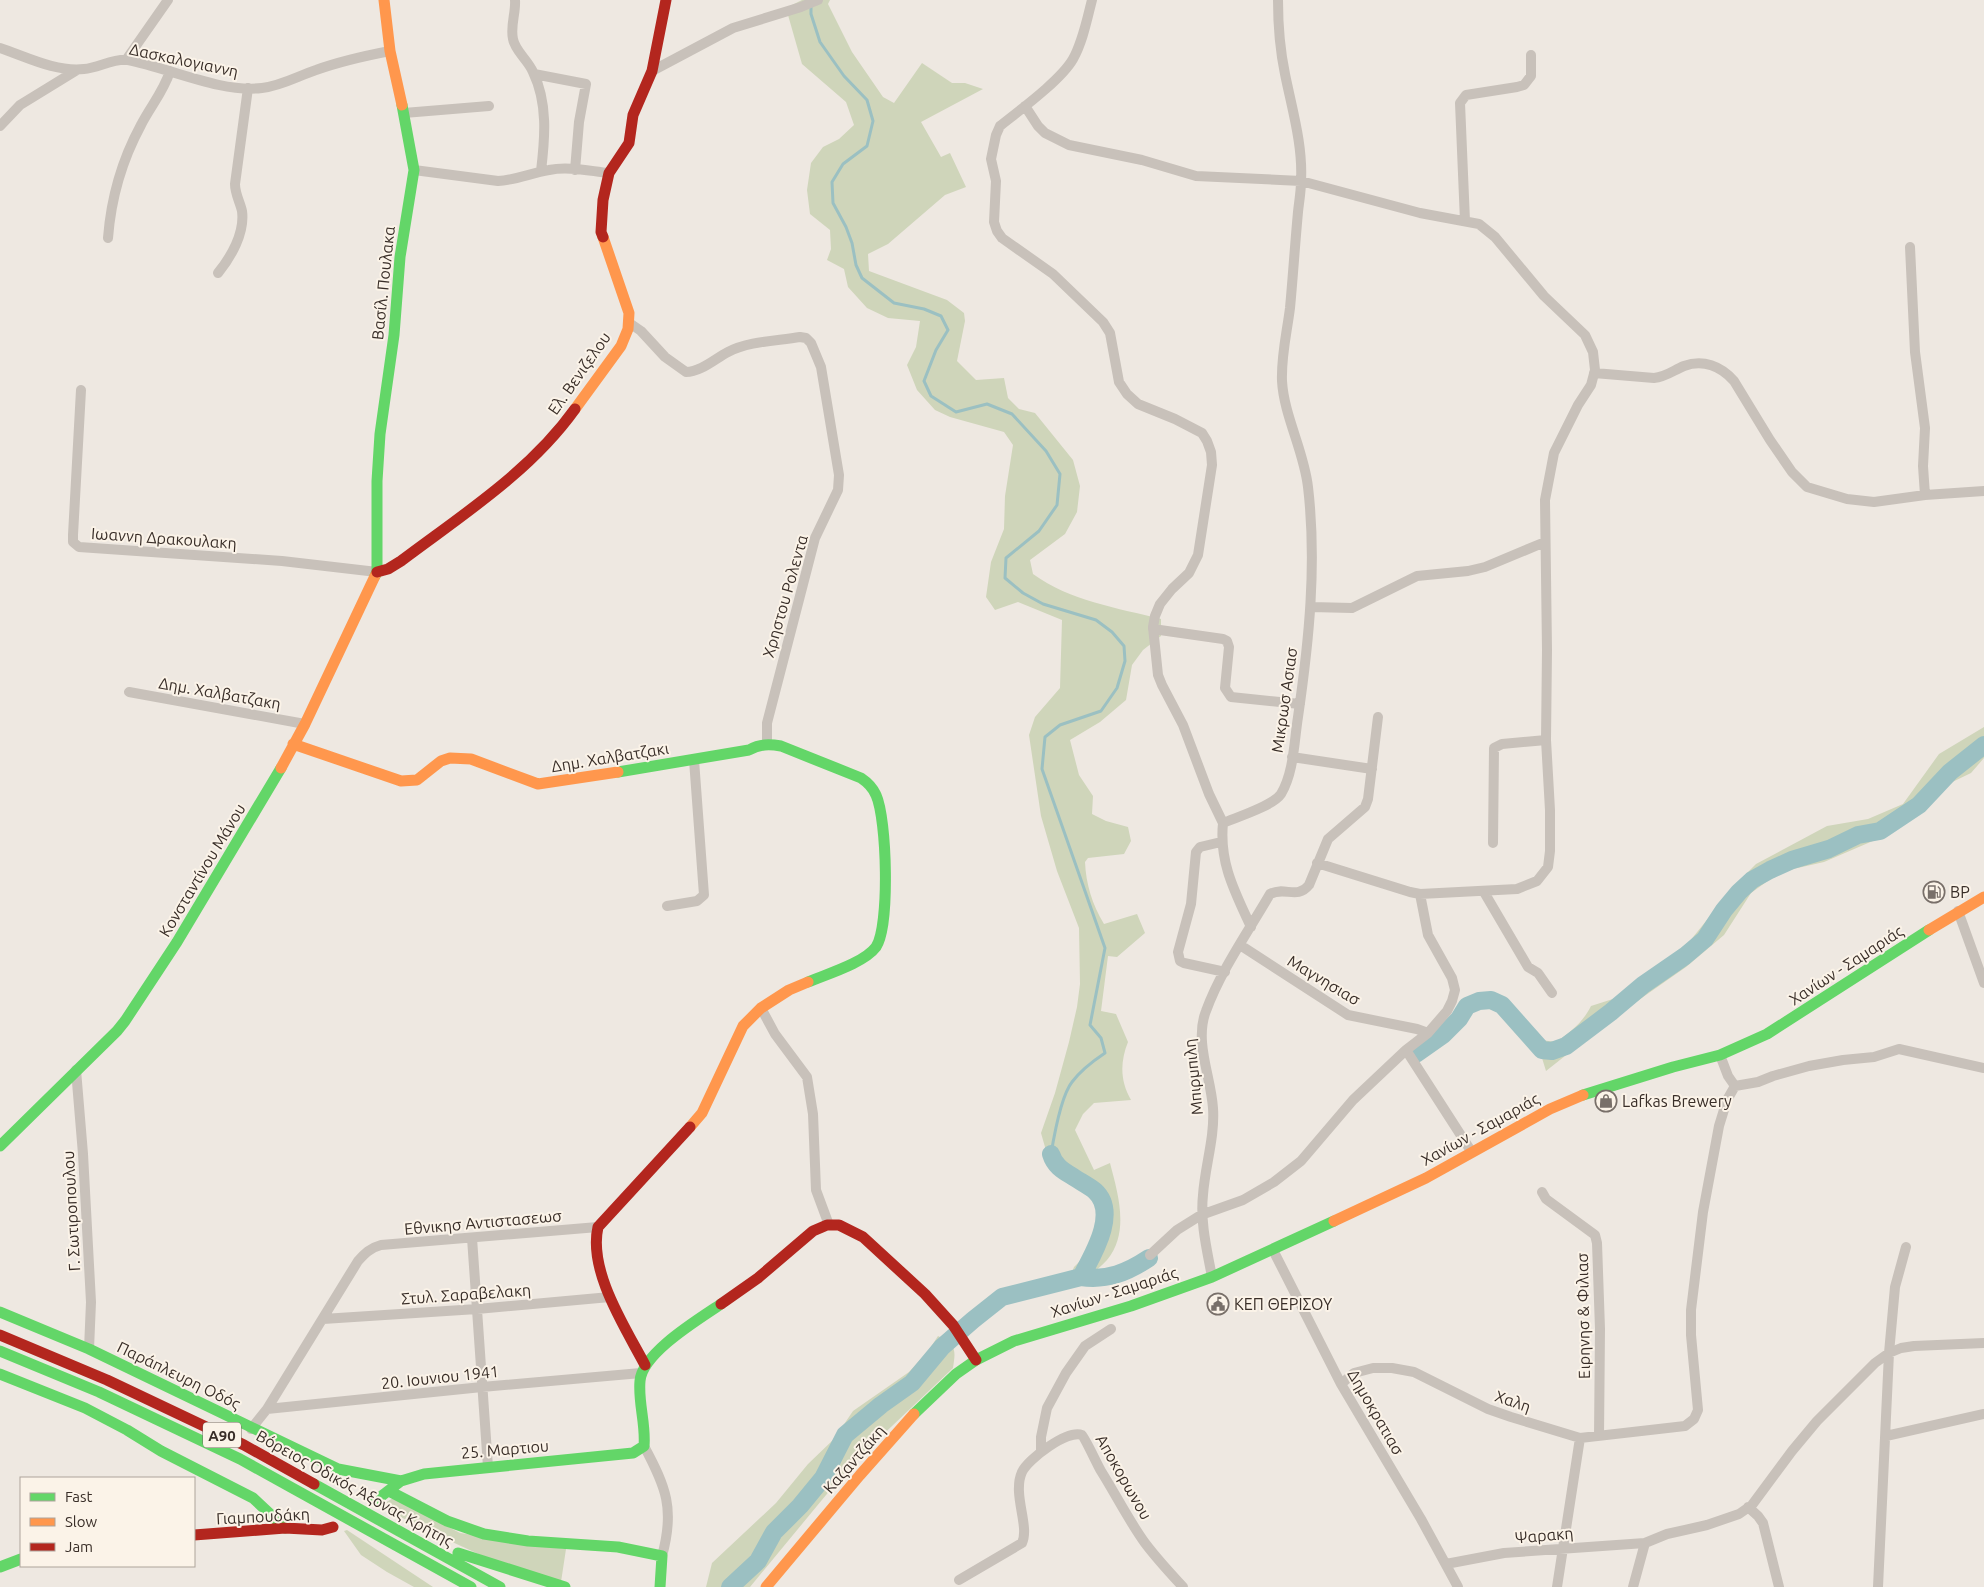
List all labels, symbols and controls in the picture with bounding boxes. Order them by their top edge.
street label: Δασκαλογιαννη [128,40,240,80]
street label: Βασίλ. Πουλακα [368,225,398,341]
street label: Ελ. Βενιζελου [544,328,615,418]
street label: Ιωαννη Δρακουλακη [91,524,237,552]
street label: Χρηστου Ρολεντα [759,532,811,659]
street label: Μικρωσ Ασιασ [1268,646,1300,754]
street label: Δημ. Χαλβατζακη [157,673,282,714]
street label: Δημ. Χαλβατζακι [550,739,670,776]
street label: Κονσταντίνου Μάνου [155,800,249,940]
fuel station icon: BP [1922,880,1946,904]
place label: BP [1950,883,1970,901]
street label: Χανίων - Σαμαριάς [1786,922,1907,1009]
street label: Μαγνησιασ [1284,951,1364,1009]
street label: Μπιρμπιλη [1180,1038,1206,1116]
street label: Χανίων - Σαμαριάς [1418,1089,1543,1170]
shop icon: Lafkas Brewery [1594,1089,1618,1113]
place label: Lafkas Brewery [1622,1092,1732,1110]
street label: Γ. Σωτιροπουλου [59,1150,83,1272]
street label: Εθνικησ Αντιστασεωσ [404,1206,563,1238]
street label: Ειρηνησ & Φιλιασ [1573,1252,1593,1379]
street label: Χανίων - Σαμαριάς [1048,1263,1180,1322]
street label: Στυλ. Σαραβελακη [400,1280,532,1308]
public building icon: ΚΕΠ ΘΕΡΙΣΟΥ [1206,1292,1230,1316]
place label: ΚΕΠ ΘΕΡΙΣΟΥ [1234,1295,1333,1313]
street label: Παράπλευρη Οδός [114,1337,243,1413]
street label: 20. Ιουνιου 1941 [380,1362,500,1392]
street label: Δημοκρατιασ [1344,1366,1408,1458]
street label: Χαλη [1493,1387,1533,1415]
street label: Καζαντζάκη [819,1421,889,1497]
road number: Α90 [203,1422,241,1448]
street label: Βόρειος Οδικός Άξονας Κρήτης [253,1426,457,1551]
street label: Αποκορωνου [1092,1431,1156,1523]
street label: 25. Μαρτιου [460,1436,550,1462]
legend [20,1477,195,1567]
text: Fast [65,1488,93,1505]
street label: Γιαμπουδάκη [216,1505,310,1527]
text: Slow [65,1513,98,1530]
street label: Ψαρακη [1514,1523,1574,1547]
text: Jam [65,1538,93,1555]

